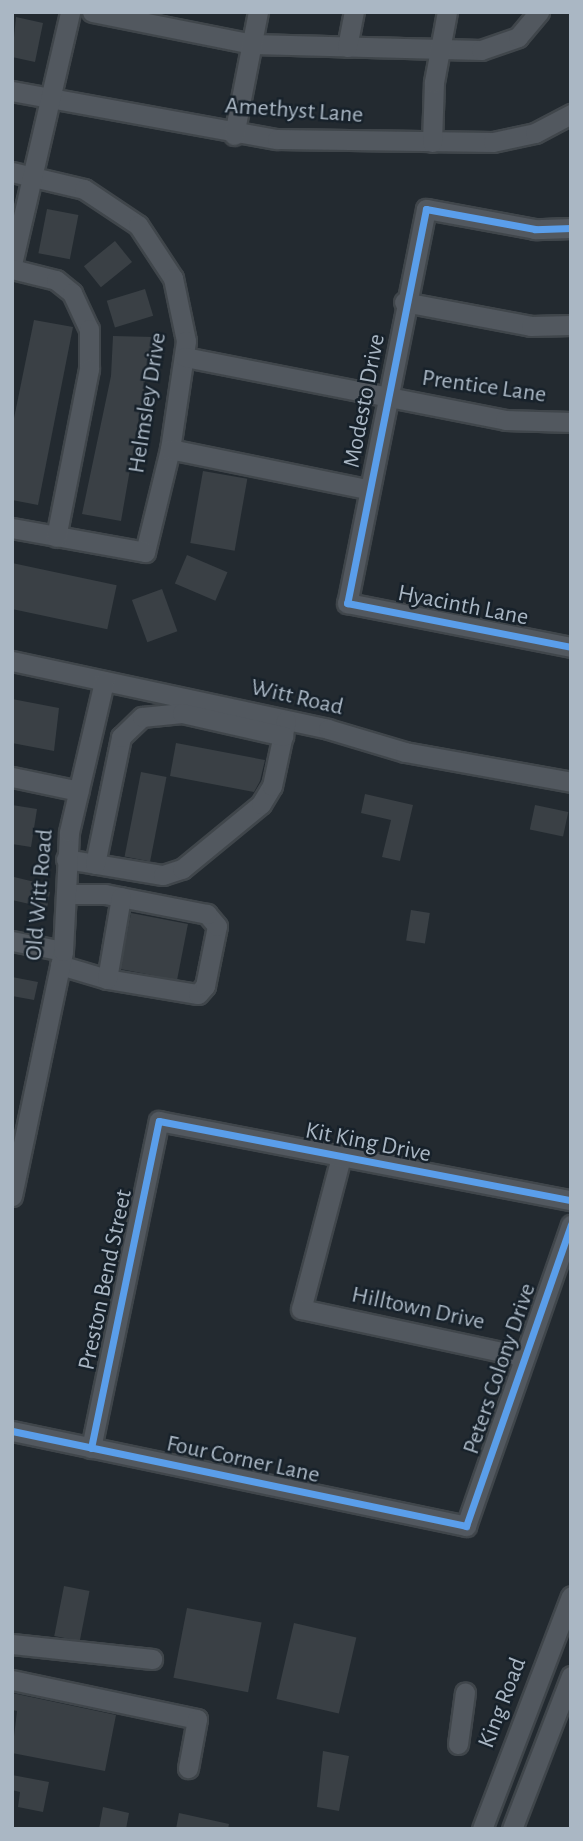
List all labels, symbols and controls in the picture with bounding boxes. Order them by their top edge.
street label: Amethyst Lane [224,92,364,130]
street label: Helmsley Drive [123,331,173,475]
street label: Modesto Drive [338,332,392,470]
street label: Prentice Lane [420,364,548,410]
street label: Hyacinth Lane [395,579,531,633]
street label: Witt Road [248,673,346,723]
street label: Old Witt Road [20,828,60,962]
street label: Kit King Drive [303,1117,433,1169]
street label: Preston Bend Street [73,1187,139,1373]
street label: Peters Colony Drive [457,1280,543,1458]
street label: Hilltown Drive [349,1281,487,1337]
street label: Four Corner Lane [164,1430,322,1490]
street label: King Road [473,1654,533,1752]

